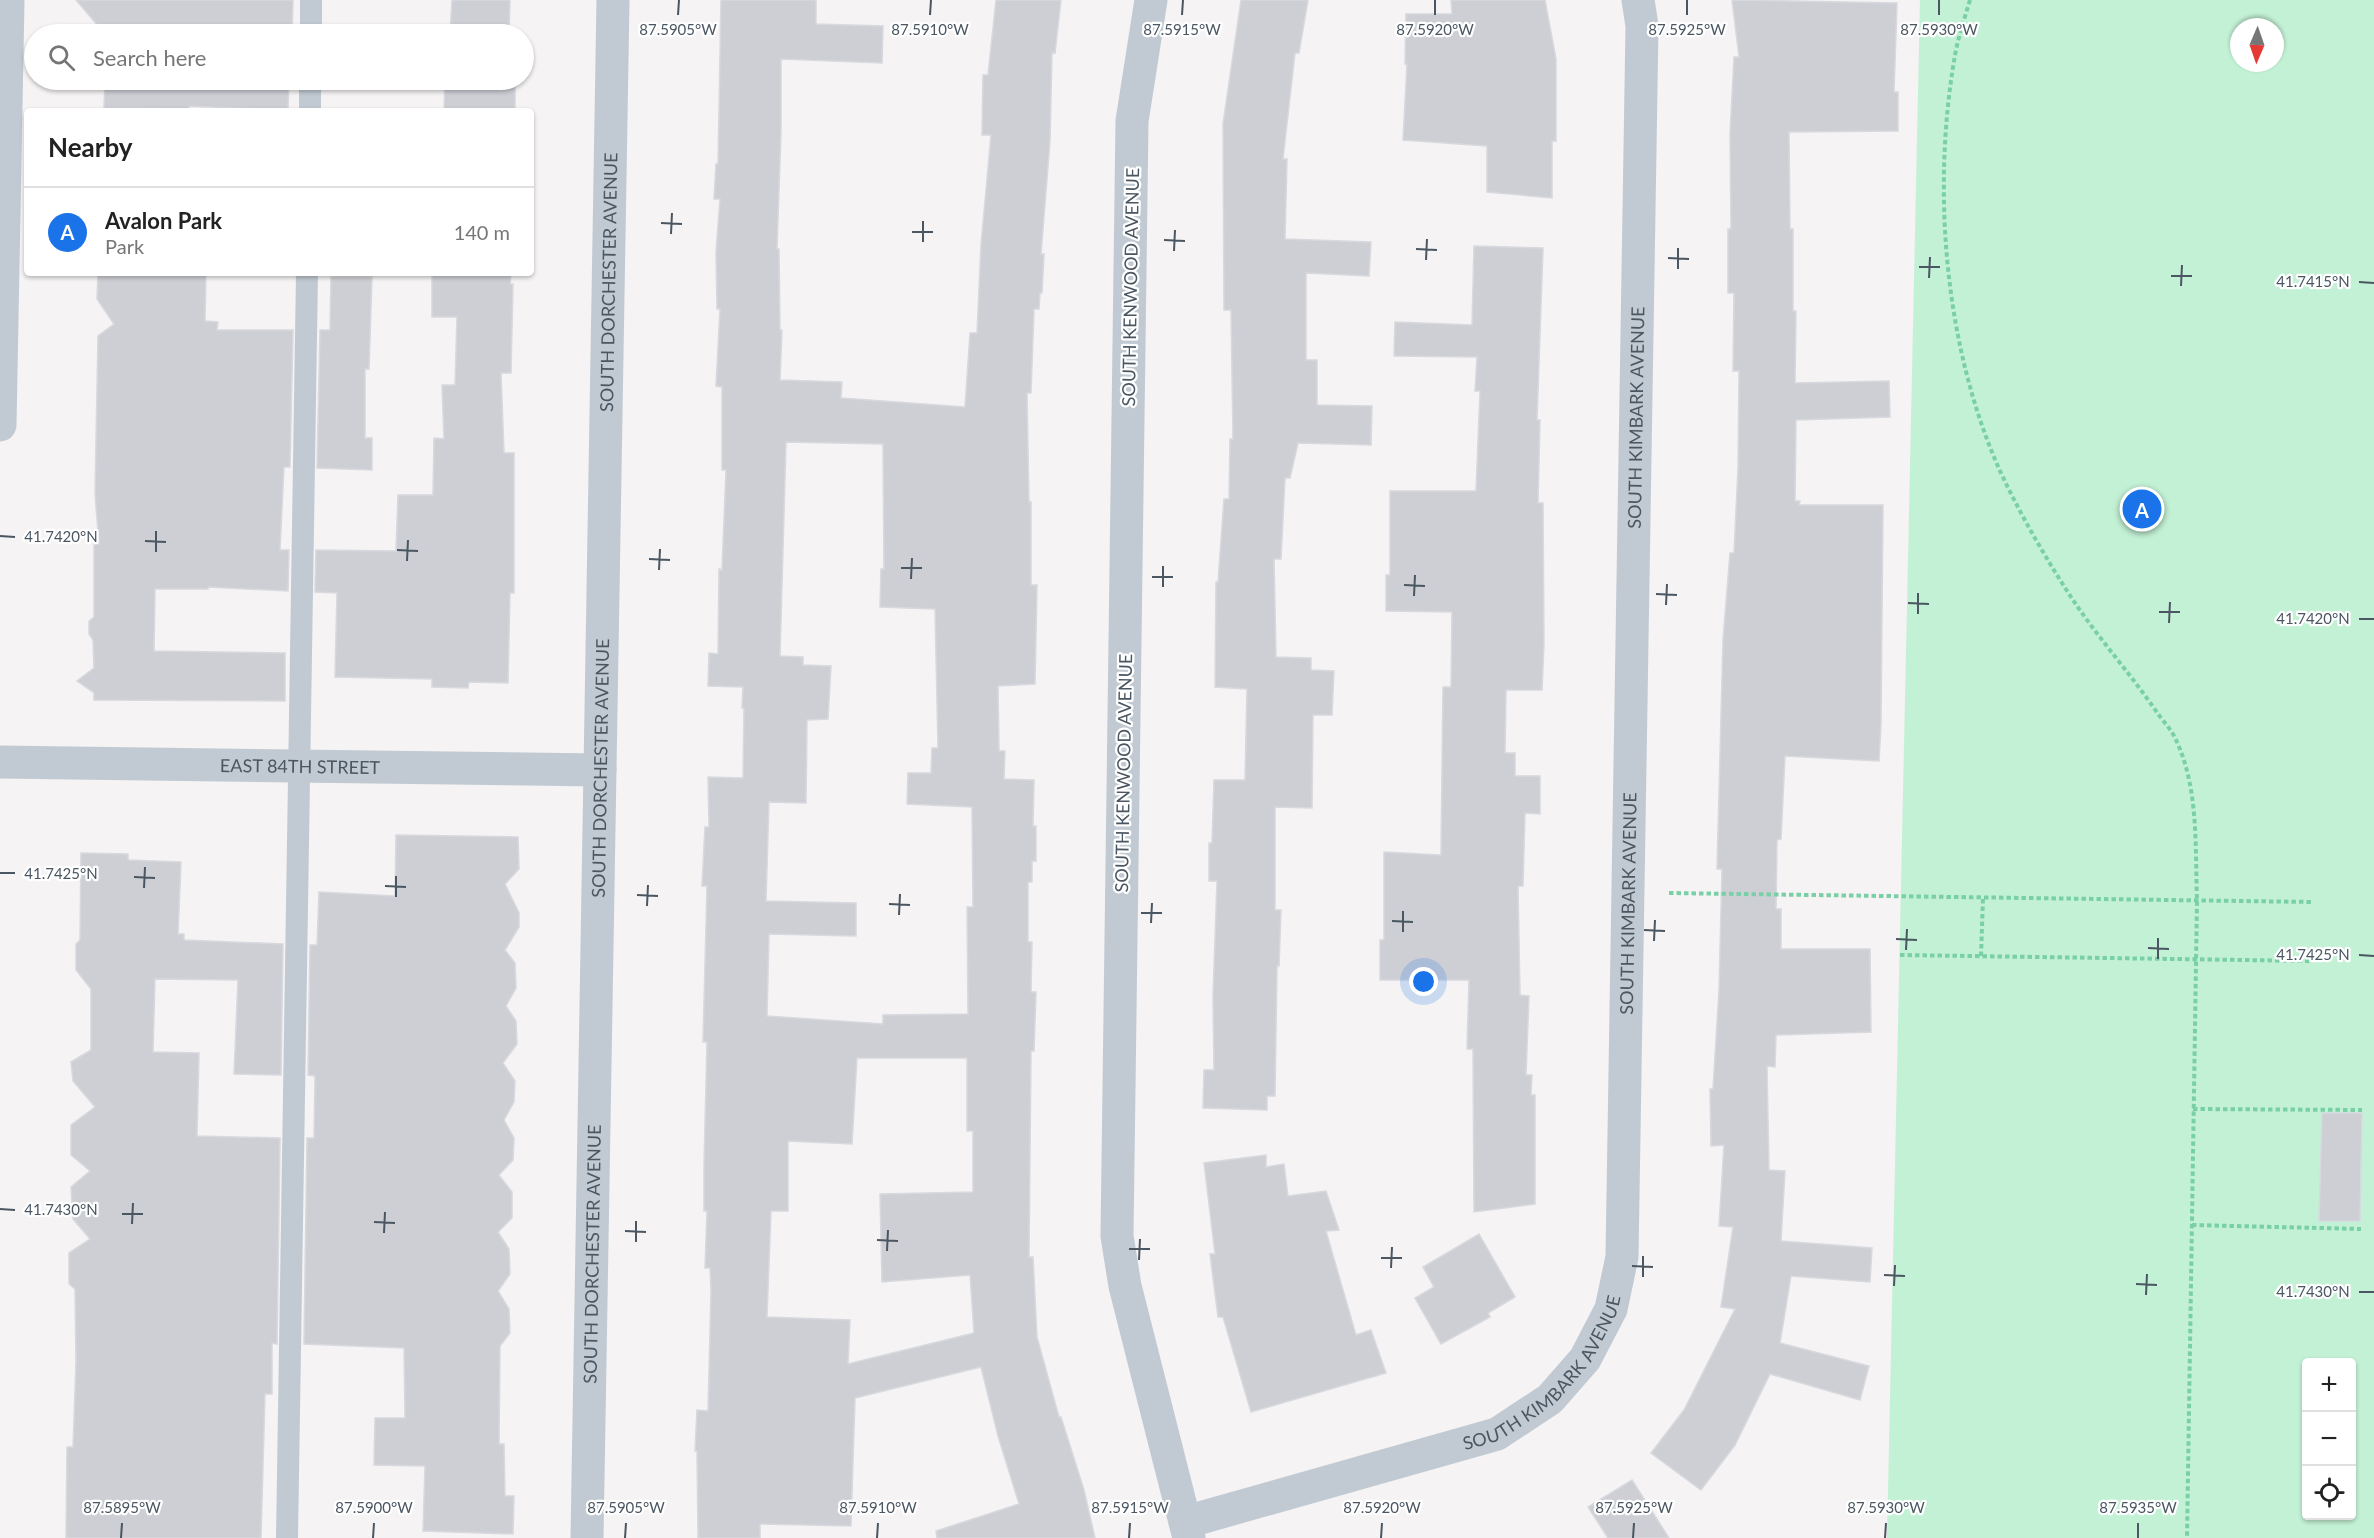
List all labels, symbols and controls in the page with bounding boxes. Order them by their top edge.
north arrow [2230,18,2284,72]
text: 87.5905°W [639,20,717,38]
text: 87.5910°W [891,20,969,38]
text: 87.5915°W [1143,20,1221,38]
text: 87.5920°W [1396,20,1474,38]
text: 87.5925°W [1648,20,1726,38]
text: 87.5930°W [1900,20,1978,38]
search box [24,24,534,90]
icon: search [45,41,78,74]
text: Search here [93,44,206,71]
text: Nearby [48,131,133,163]
street label: SOUTH DORCHESTER AVENUE [595,152,621,412]
street label: SOUTH KENWOOD AVENUE [1117,168,1143,406]
text: Avalon Park [105,207,222,234]
text: A [61,220,74,244]
text: 140 m [454,220,510,244]
text: Park [105,234,144,258]
text: 41.7415°N [2276,272,2350,290]
street label: SOUTH KIMBARK AVENUE [1623,306,1648,529]
pin: A [2122,486,2162,532]
text: 41.7420°N [24,527,98,545]
text: 41.7420°N [2276,609,2350,627]
street label: SOUTH DORCHESTER AVENUE [587,638,613,898]
street label: SOUTH KENWOOD AVENUE [1110,654,1136,892]
street label: EAST 84TH STREET [220,754,381,778]
street label: SOUTH KIMBARK AVENUE [1615,792,1641,1015]
text: 41.7425°N [24,864,98,882]
text: 41.7425°N [2276,945,2350,963]
your location [1409,967,1438,996]
street label: SOUTH DORCHESTER AVENUE [579,1124,605,1384]
text: 41.7430°N [24,1200,98,1218]
text: 41.7430°N [2276,1282,2350,1300]
street label: SOUTH KIMBARK AVENUE [1460,1293,1625,1454]
map controls [2302,1358,2356,1520]
button: + [2302,1358,2356,1412]
button: − [2302,1412,2356,1466]
button: locate [2302,1466,2356,1520]
text: 87.5895°W [83,1498,161,1516]
text: 87.5900°W [335,1498,413,1516]
text: 87.5905°W [587,1498,665,1516]
text: 87.5910°W [839,1498,917,1516]
text: 87.5915°W [1091,1498,1169,1516]
text: 87.5920°W [1343,1498,1421,1516]
text: 87.5925°W [1595,1498,1673,1516]
text: 87.5930°W [1847,1498,1925,1516]
text: 87.5935°W [2099,1498,2177,1516]

